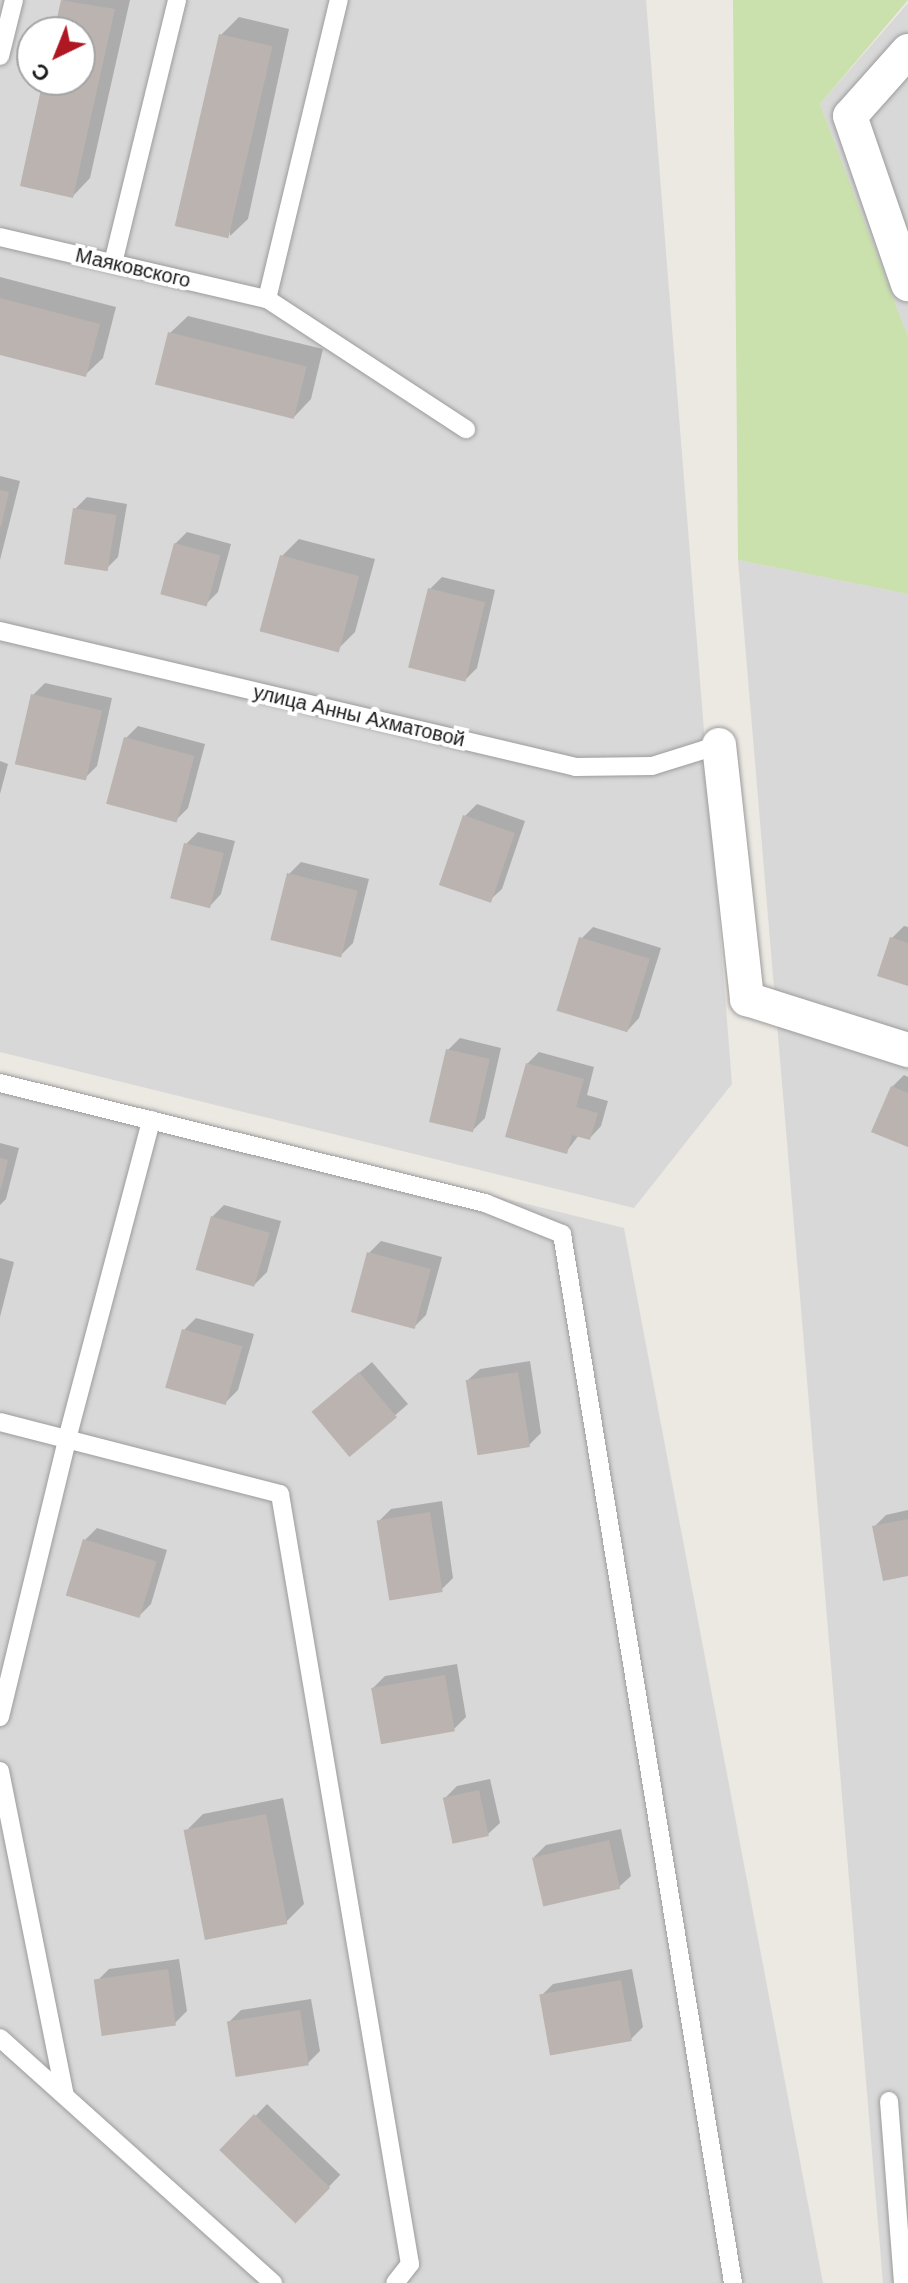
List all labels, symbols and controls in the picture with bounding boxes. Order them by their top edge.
north arrow [16,16,96,96]
text: С [26,58,55,87]
street label: Маяковского [73,243,193,293]
street label: улица Анны Ахматовой [251,680,467,752]

